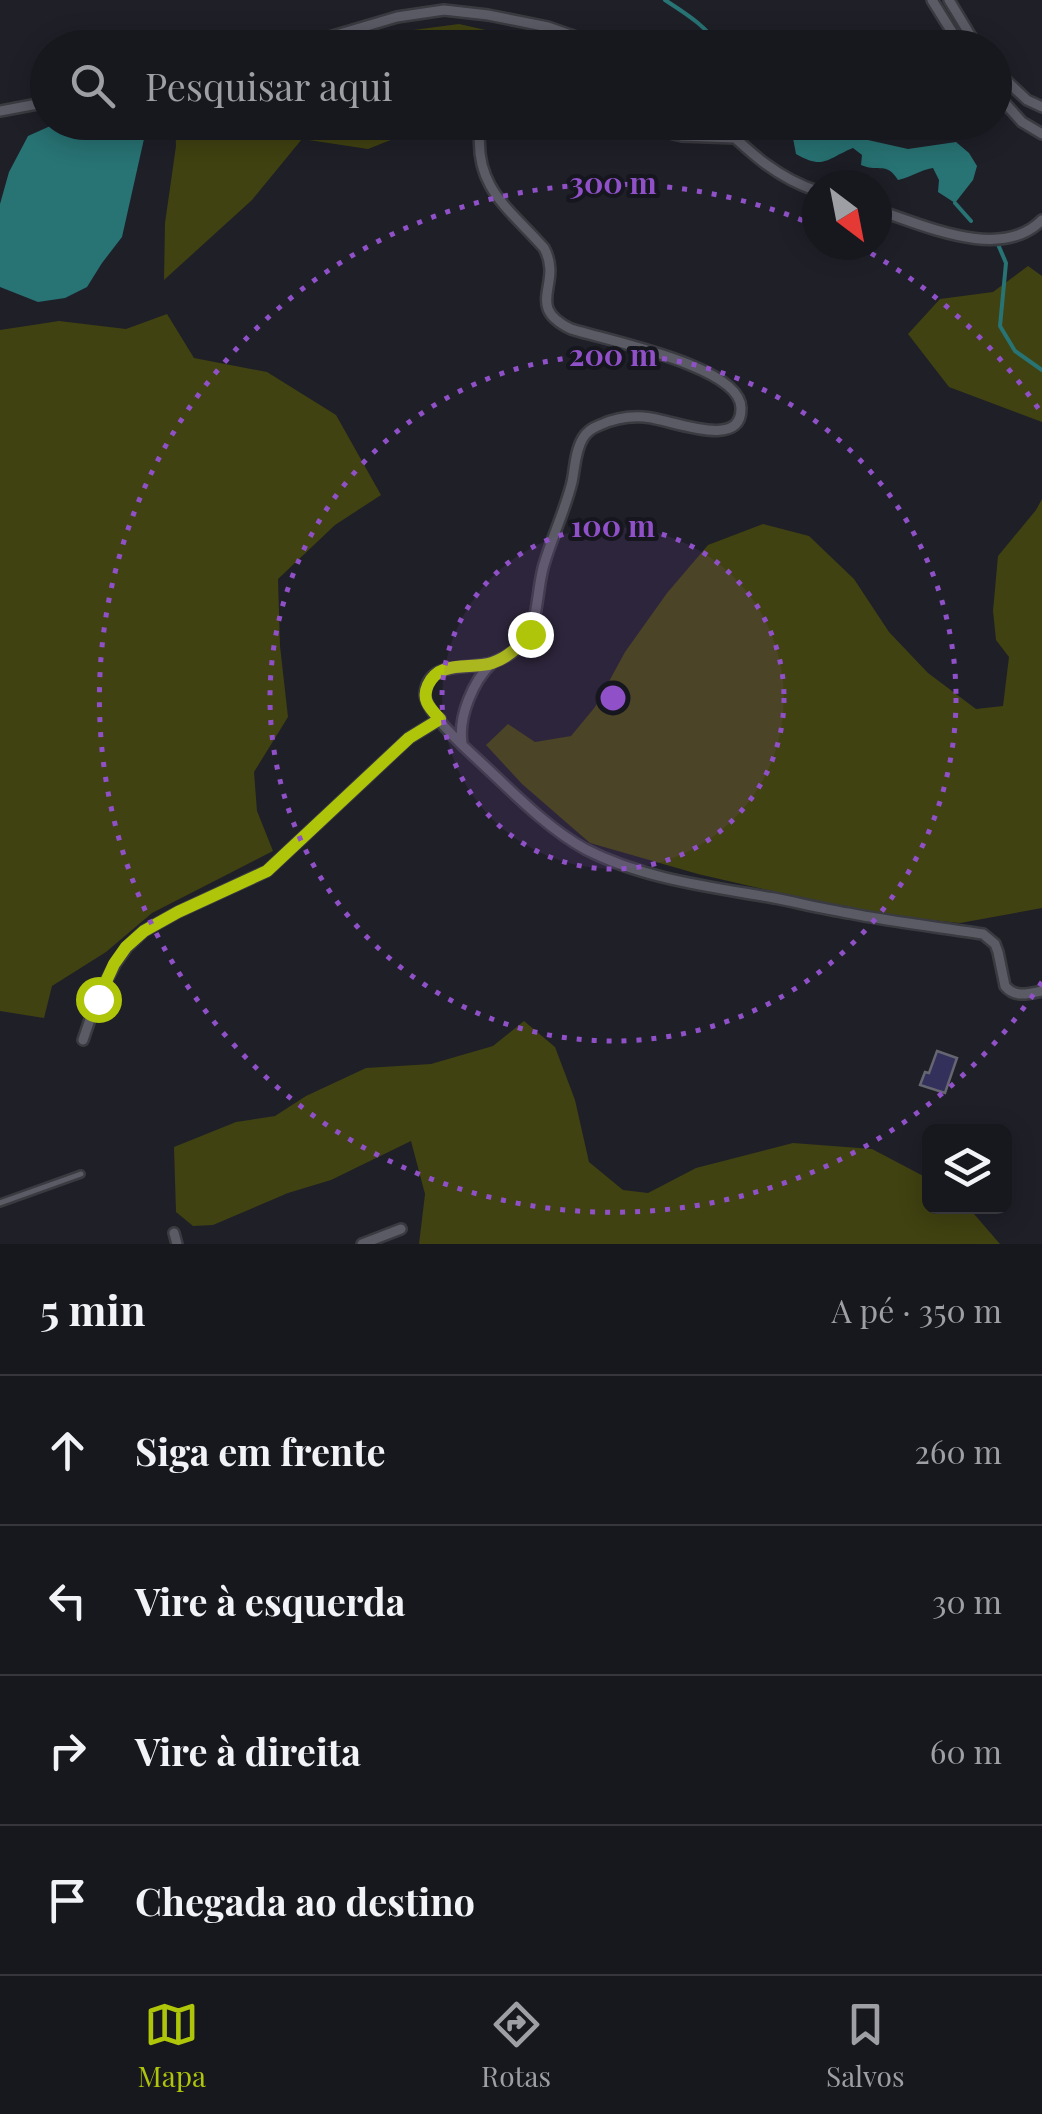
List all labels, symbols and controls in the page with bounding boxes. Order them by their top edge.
search box [30,30,1012,140]
icon: search [65,58,120,113]
text: Pesquisar aqui [145,60,393,111]
text: 300 m [569,162,657,202]
north arrow [802,170,892,260]
text: 200 m [569,334,657,374]
text: 100 m [571,505,655,545]
route end [508,612,554,658]
centre of rings [595,680,631,716]
route start [76,977,122,1023]
map controls [922,1124,1012,1214]
button: layers [922,1124,1012,1214]
text: 5 min [40,1281,145,1337]
text: A pé · 350 m [831,1288,1002,1331]
icon: ahead [40,1423,95,1478]
text: Siga em frente [135,1425,386,1476]
text: 260 m [915,1429,1002,1472]
icon: left [40,1573,95,1628]
text: Vire à esquerda [135,1575,405,1626]
text: 30 m [932,1579,1002,1622]
icon: right [40,1723,95,1778]
text: Vire à direita [135,1725,361,1776]
text: 60 m [930,1729,1002,1772]
icon: arrive [40,1873,95,1928]
text: Chegada ao destino [135,1875,475,1926]
tab: Mapa [138,1997,206,2094]
tab: Rotas [481,1997,551,2094]
tab: Salvos [826,1997,904,2094]

